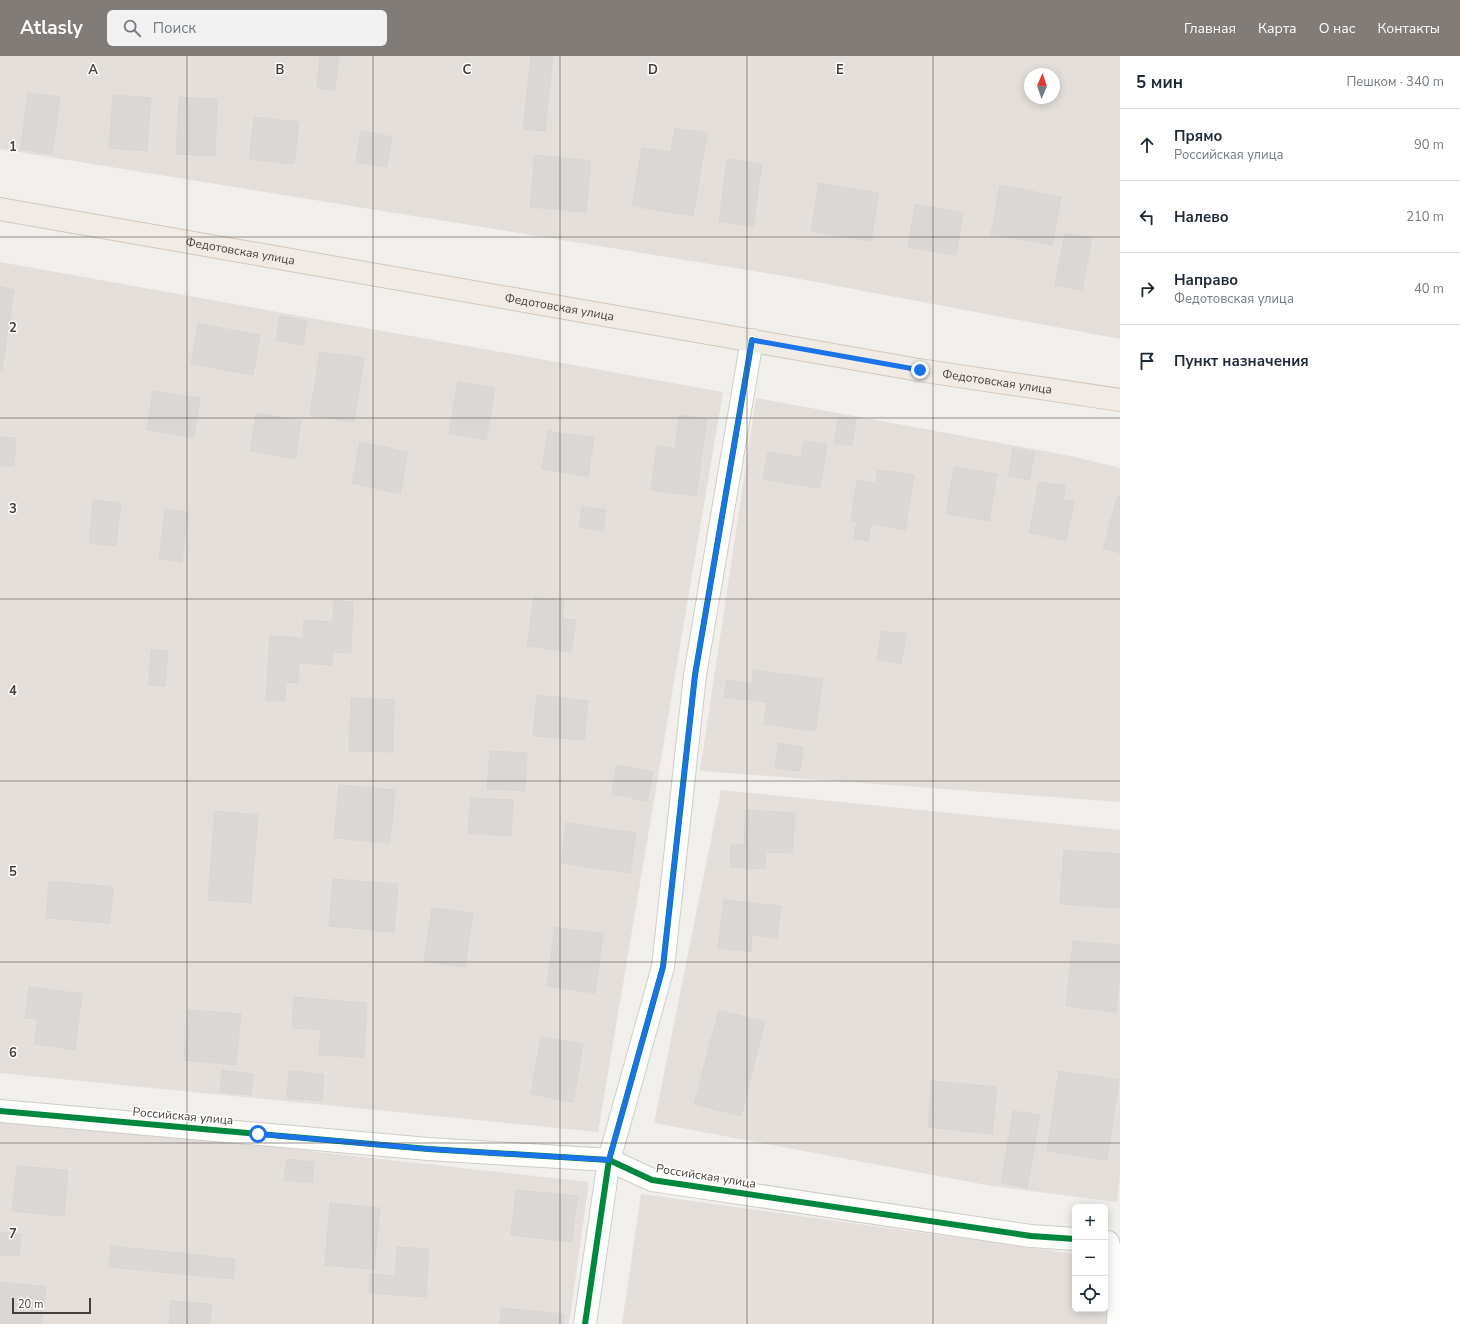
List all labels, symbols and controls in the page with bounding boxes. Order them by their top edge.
search box [107,10,387,46]
text: Atlasly [20,15,83,41]
icon: search [121,17,143,39]
text: Поиск [153,18,196,38]
text: Главная [1184,19,1236,38]
text: Карта [1258,19,1297,38]
text: О нас [1319,19,1355,38]
text: Контакты [1377,19,1440,38]
text: A [88,61,98,79]
text: B [276,61,285,79]
text: C [463,61,472,79]
text: D [648,61,658,79]
text: E [836,61,844,79]
north arrow [1024,68,1060,104]
text: 5 мин [1136,71,1183,94]
text: Пешком · 340 m [1346,73,1444,91]
text: Прямо [1174,126,1222,146]
icon: ahead [1136,134,1158,156]
text: 90 m [1414,136,1444,154]
text: 1 [9,138,17,156]
text: Российская улица [1174,146,1283,164]
icon: left [1136,206,1158,228]
text: Налево [1174,207,1229,227]
text: 210 m [1406,208,1444,226]
street label: Федотовская улица [184,234,296,269]
text: Направо [1174,270,1238,290]
icon: right [1136,278,1158,300]
text: 40 m [1414,280,1444,298]
street label: Федотовская улица [504,290,615,324]
text: Федотовская улица [1174,290,1294,308]
text: 2 [9,319,17,337]
icon: arrive [1136,350,1158,372]
text: Пункт назначения [1174,351,1309,371]
route end [911,361,929,379]
street label: Федотовская улица [941,366,1053,398]
text: 3 [9,500,17,518]
text: 4 [9,682,17,700]
text: 5 [9,863,17,881]
text: 6 [9,1044,17,1062]
street label: Российская улица [132,1104,234,1128]
route start [249,1125,267,1143]
street label: Российская улица [655,1160,757,1192]
map controls [1072,1204,1108,1312]
button: + [1072,1204,1108,1240]
text: 7 [9,1225,17,1243]
button: − [1072,1240,1108,1276]
button: locate [1072,1276,1108,1312]
scale bar [12,1296,91,1315]
text: 20 m [18,1297,43,1312]

